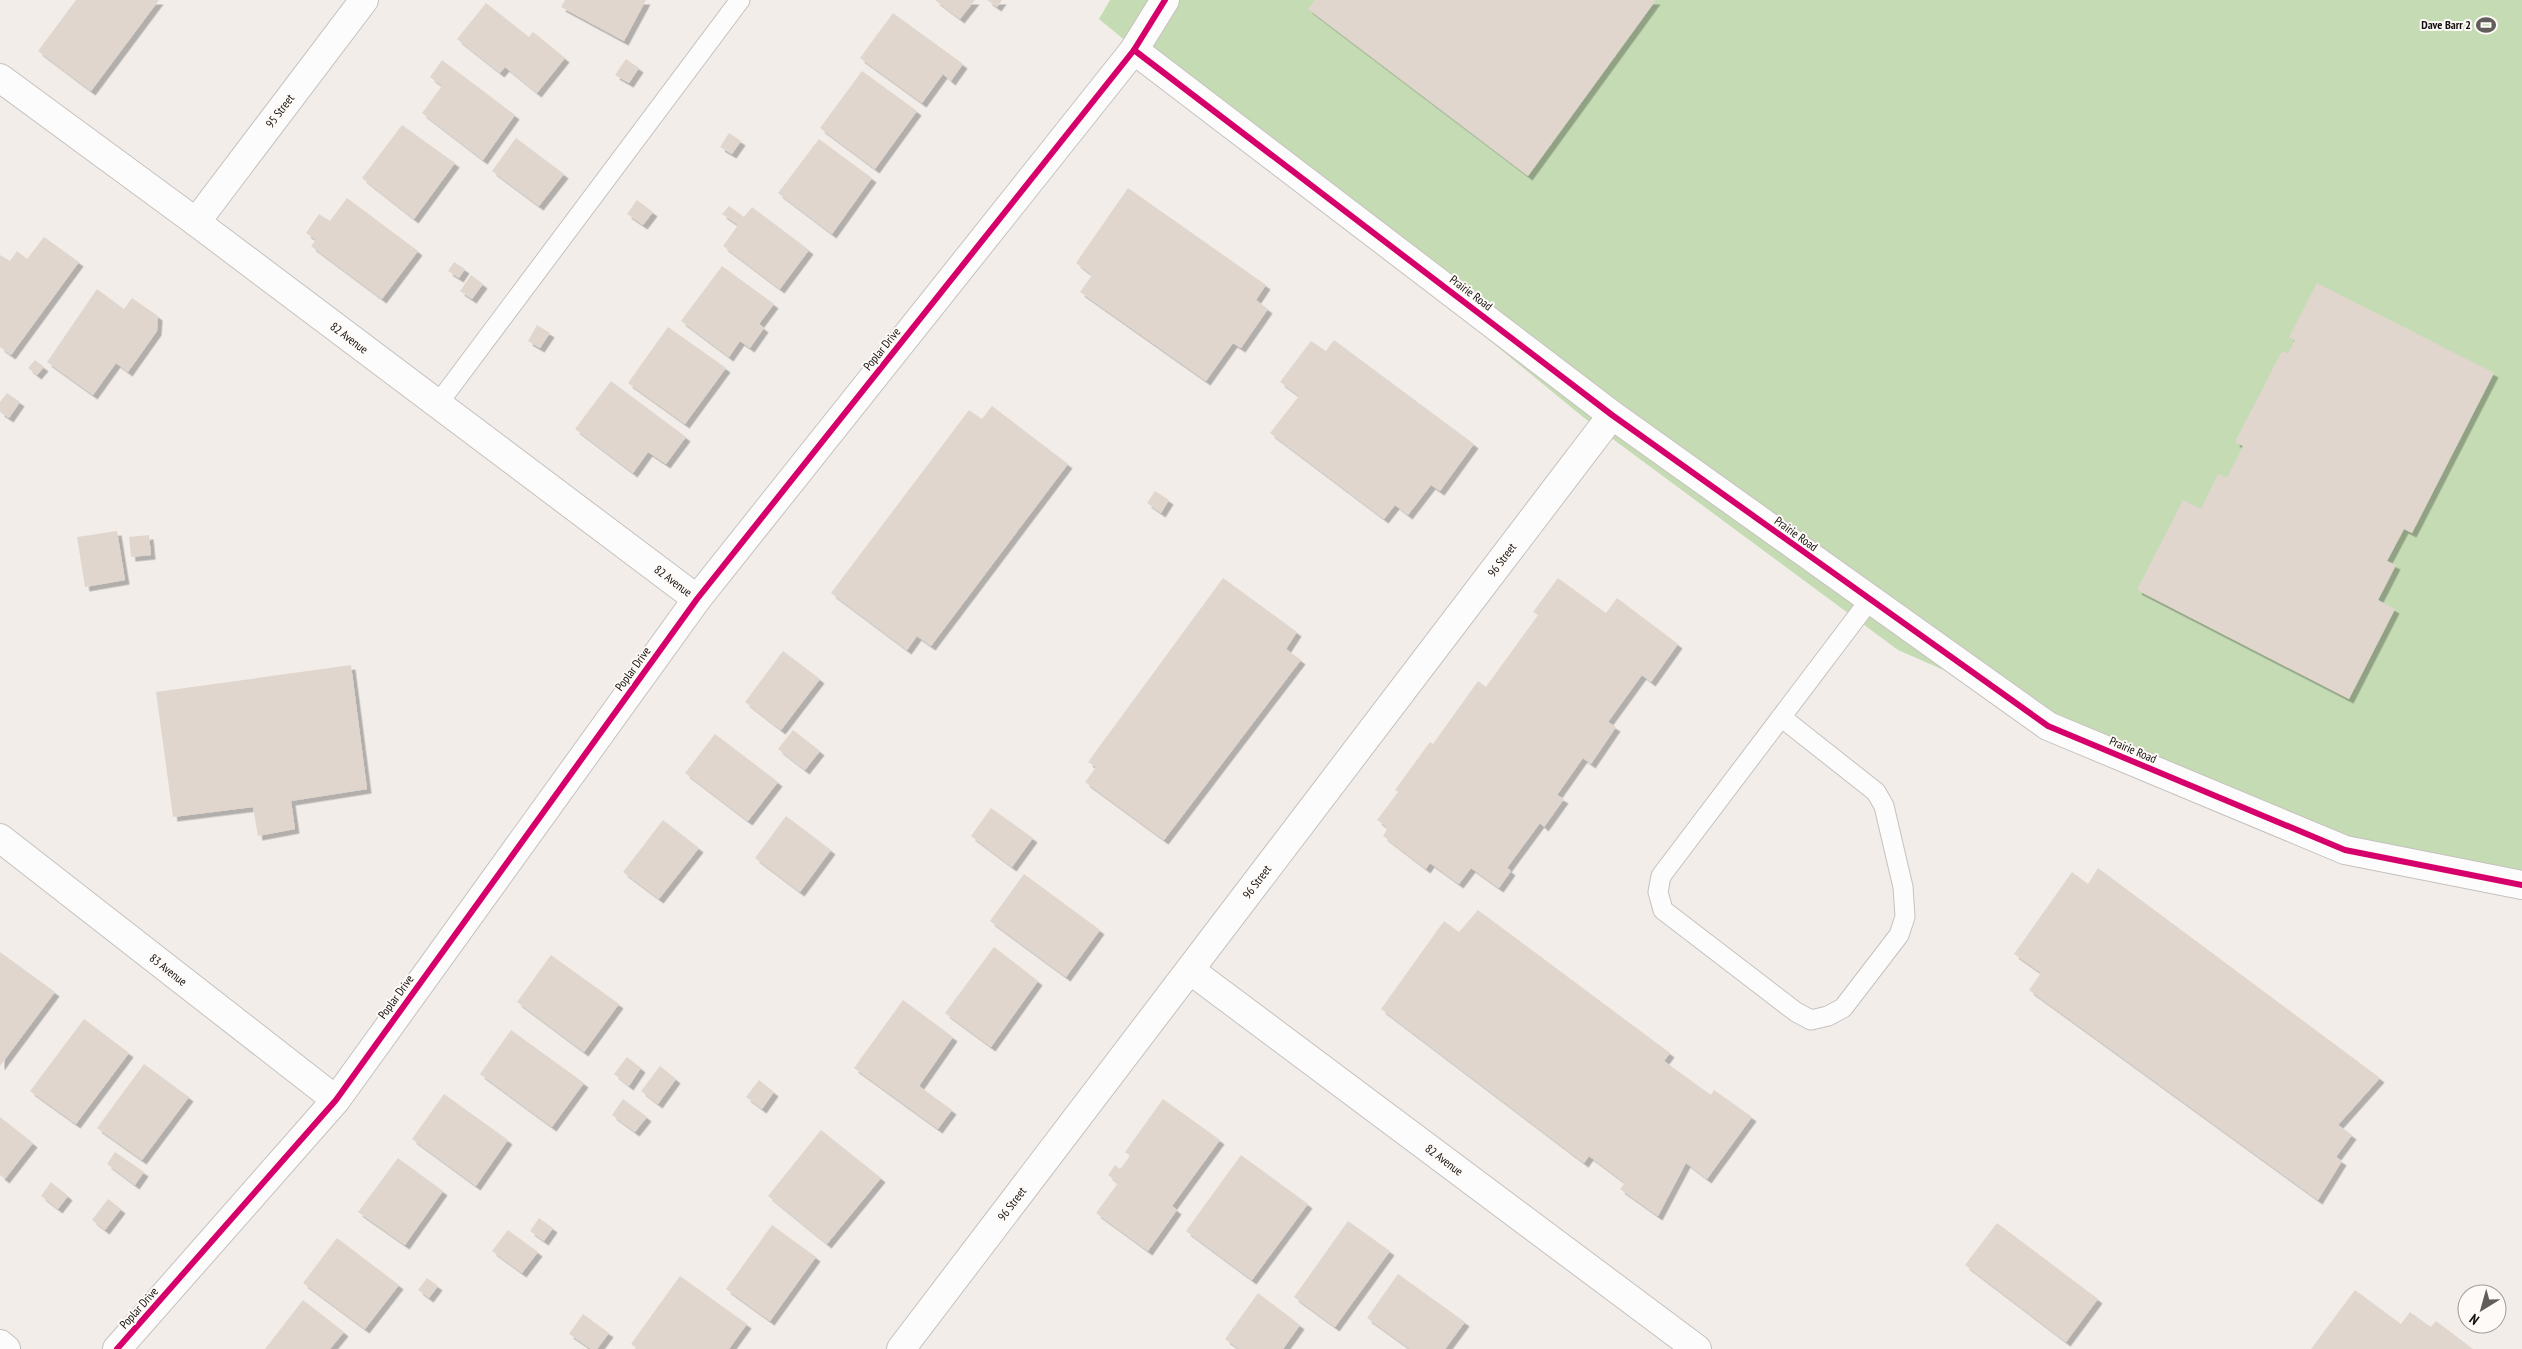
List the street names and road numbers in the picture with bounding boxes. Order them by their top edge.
street label: 95 Street [262,90,298,130]
street label: Prairie Road [1447,272,1496,314]
street label: 82 Avenue [327,319,371,357]
street label: Poplar Drive [860,324,903,373]
street label: Prairie Road [1772,513,1821,554]
street label: 96 Street [1484,539,1520,579]
street label: 82 Avenue [651,562,695,600]
street label: Poplar Drive [612,644,654,694]
street label: Prairie Road [2107,733,2159,766]
street label: 96 Street [1239,861,1275,901]
street label: 83 Avenue [147,950,190,989]
street label: Poplar Drive [375,972,417,1022]
street label: 82 Avenue [1422,1141,1466,1179]
street label: 96 Street [994,1183,1030,1223]
street label: Poplar Drive [116,1284,161,1332]

